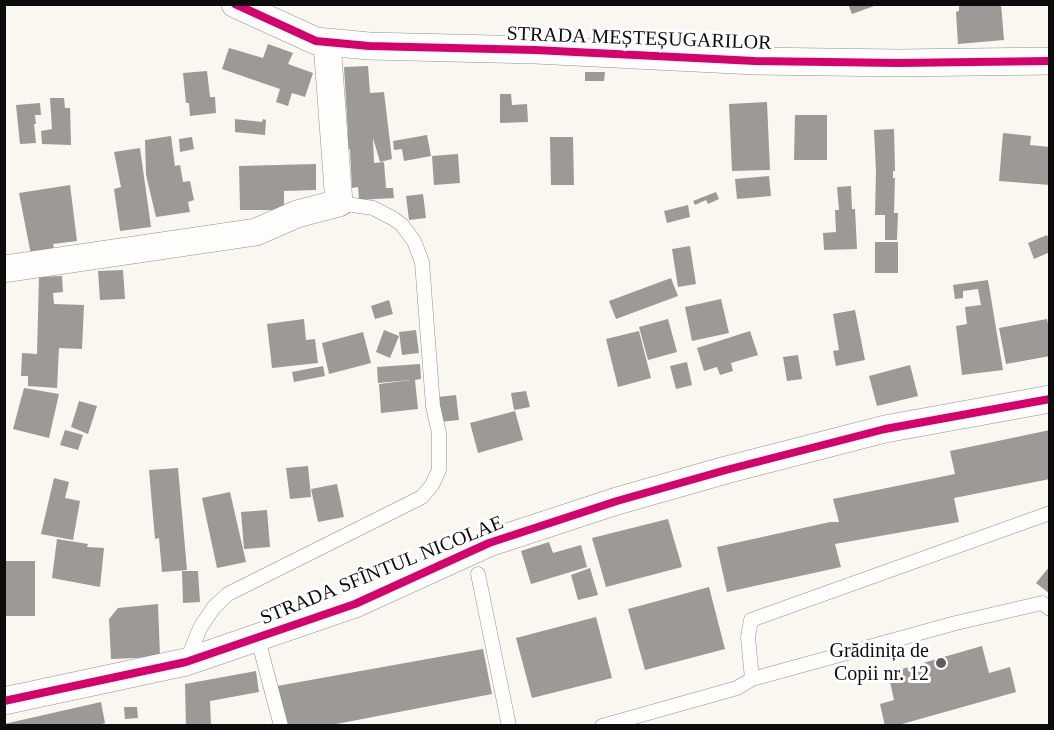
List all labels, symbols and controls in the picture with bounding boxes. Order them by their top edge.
street label: STRADA MEȘTEȘUGARILOR [506,22,772,56]
street label: STRADA SFÎNTUL NICOLAE [257,511,507,631]
place label: Grădinița de Copii nr. 12 [830,640,929,687]
marker: Grădinița de Copii nr. 12 [934,656,948,670]

